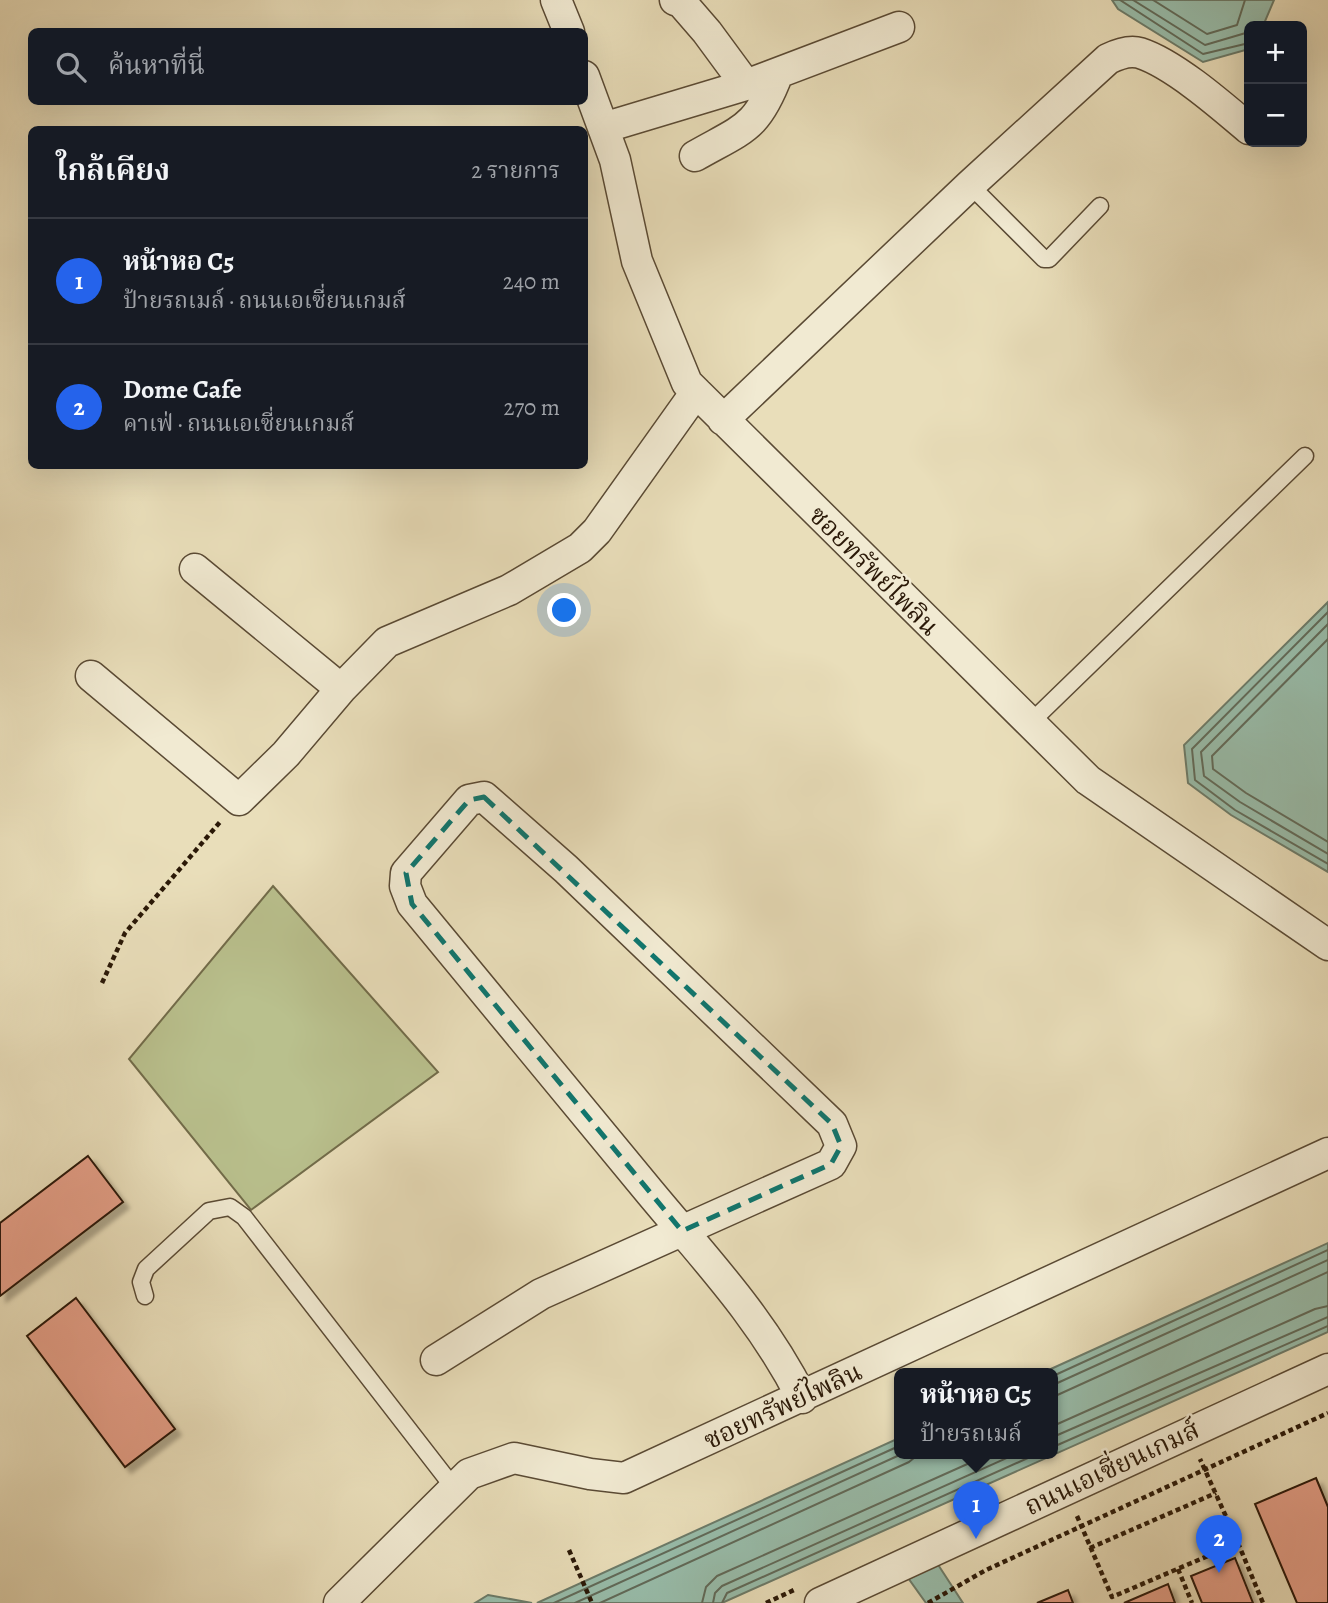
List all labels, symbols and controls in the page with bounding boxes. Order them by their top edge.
map controls [1244,21,1307,147]
button: + [1244,21,1307,84]
search box [28,28,588,105]
icon: search [52,48,90,86]
text: ค้นหาที่นี่ [108,48,205,83]
button: − [1244,84,1307,147]
text: ใกล้เคียง [56,150,170,190]
text: 2 รายการ [471,155,560,186]
text: หน้าหอ C5 [123,244,234,279]
text: 1 [75,266,83,297]
text: 240 m [503,266,560,297]
text: ป้ายรถเมล์ · ถนนเอเซี่ยนเกมส์ [123,285,406,316]
text: Dome Cafe [123,372,242,407]
text: 2 [73,392,85,423]
text: 270 m [503,392,560,423]
text: คาเฟ่ · ถนนเอเซี่ยนเกมส์ [123,408,354,439]
street label: ซอยทรัพย์ไพลิน [801,497,948,644]
your location [547,593,581,627]
street label: ซอยทรัพย์ไพลิน [698,1353,868,1458]
popup [894,1368,1058,1459]
text: หน้าหอ C5 [920,1377,1032,1412]
street label: ถนนเอเซี่ยนเกมส์ [1018,1410,1205,1524]
text: ป้ายรถเมล์ [920,1418,1022,1449]
pin: 1 [953,1481,999,1539]
pin: 2 [1196,1515,1242,1573]

